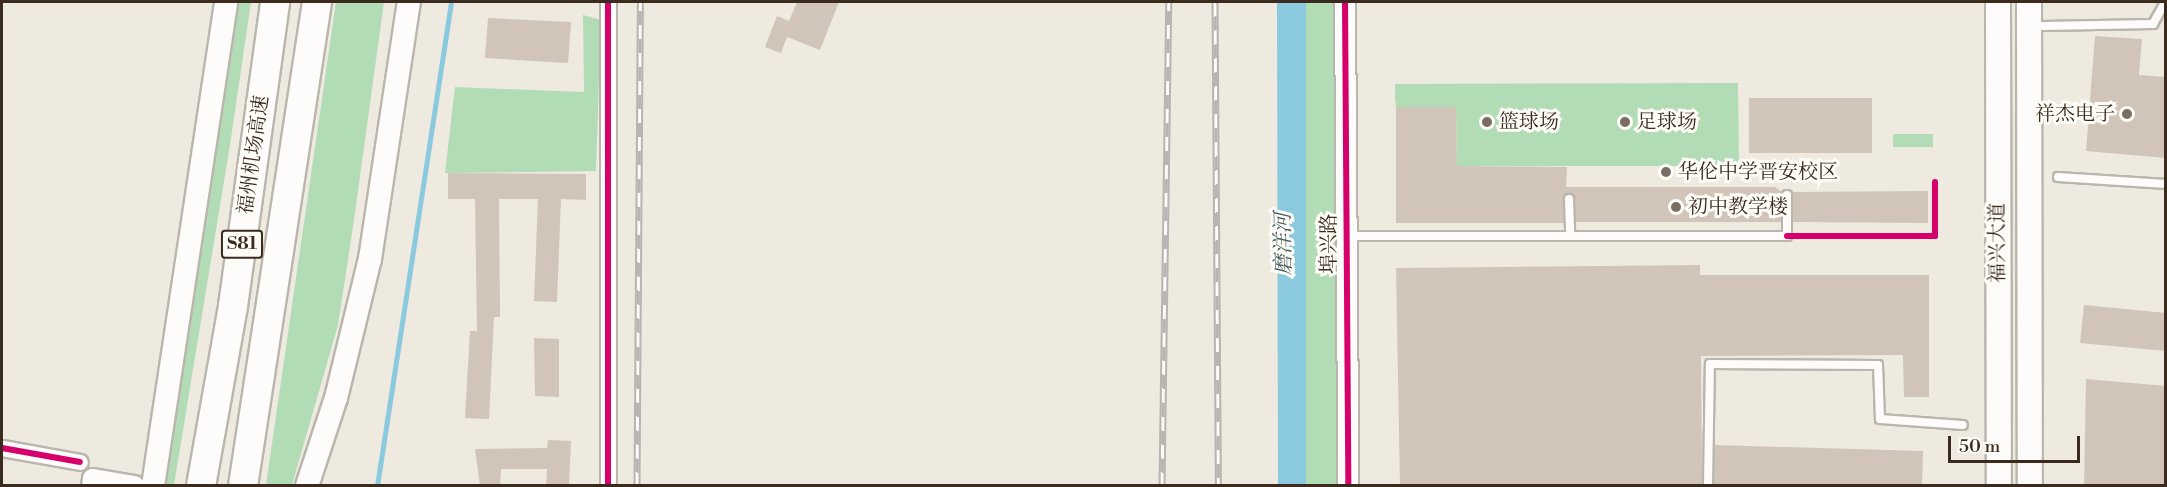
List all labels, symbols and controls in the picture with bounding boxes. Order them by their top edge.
street label: 福州机场高速 [234,94,274,216]
place label: 祥杰电子 [2035,102,2115,126]
marker: 祥杰电子 [2120,107,2134,121]
place label: 篮球场 [1499,110,1559,134]
place label: 足球场 [1637,110,1697,134]
marker: 篮球场 [1480,115,1494,129]
marker: 足球场 [1618,115,1632,129]
place label: 华伦中学晋安校区 [1678,160,1838,184]
marker: 华伦中学晋安校区 [1659,165,1673,179]
place label: 初中教学楼 [1688,195,1788,219]
marker: 初中教学楼 [1669,200,1683,214]
street label: 福兴大道 [1986,203,2010,283]
water label: 磨洋河 [1271,212,1297,276]
street label: 埠兴路 [1317,214,1341,274]
road number: S81 [220,229,264,259]
scale bar [1951,424,2083,462]
text: 50 m [1959,435,2000,458]

